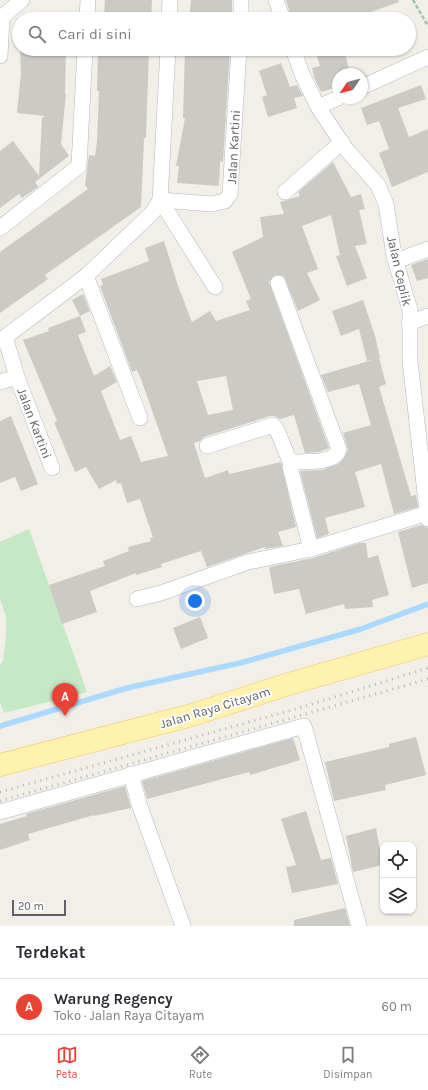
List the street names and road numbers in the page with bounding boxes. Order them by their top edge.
street label: Jalan Kartini [224,109,243,185]
street label: Jalan Ceplik [384,235,415,307]
street label: Jalan Kartini [14,386,55,461]
street label: Jalan Raya Citayam [158,684,272,731]

